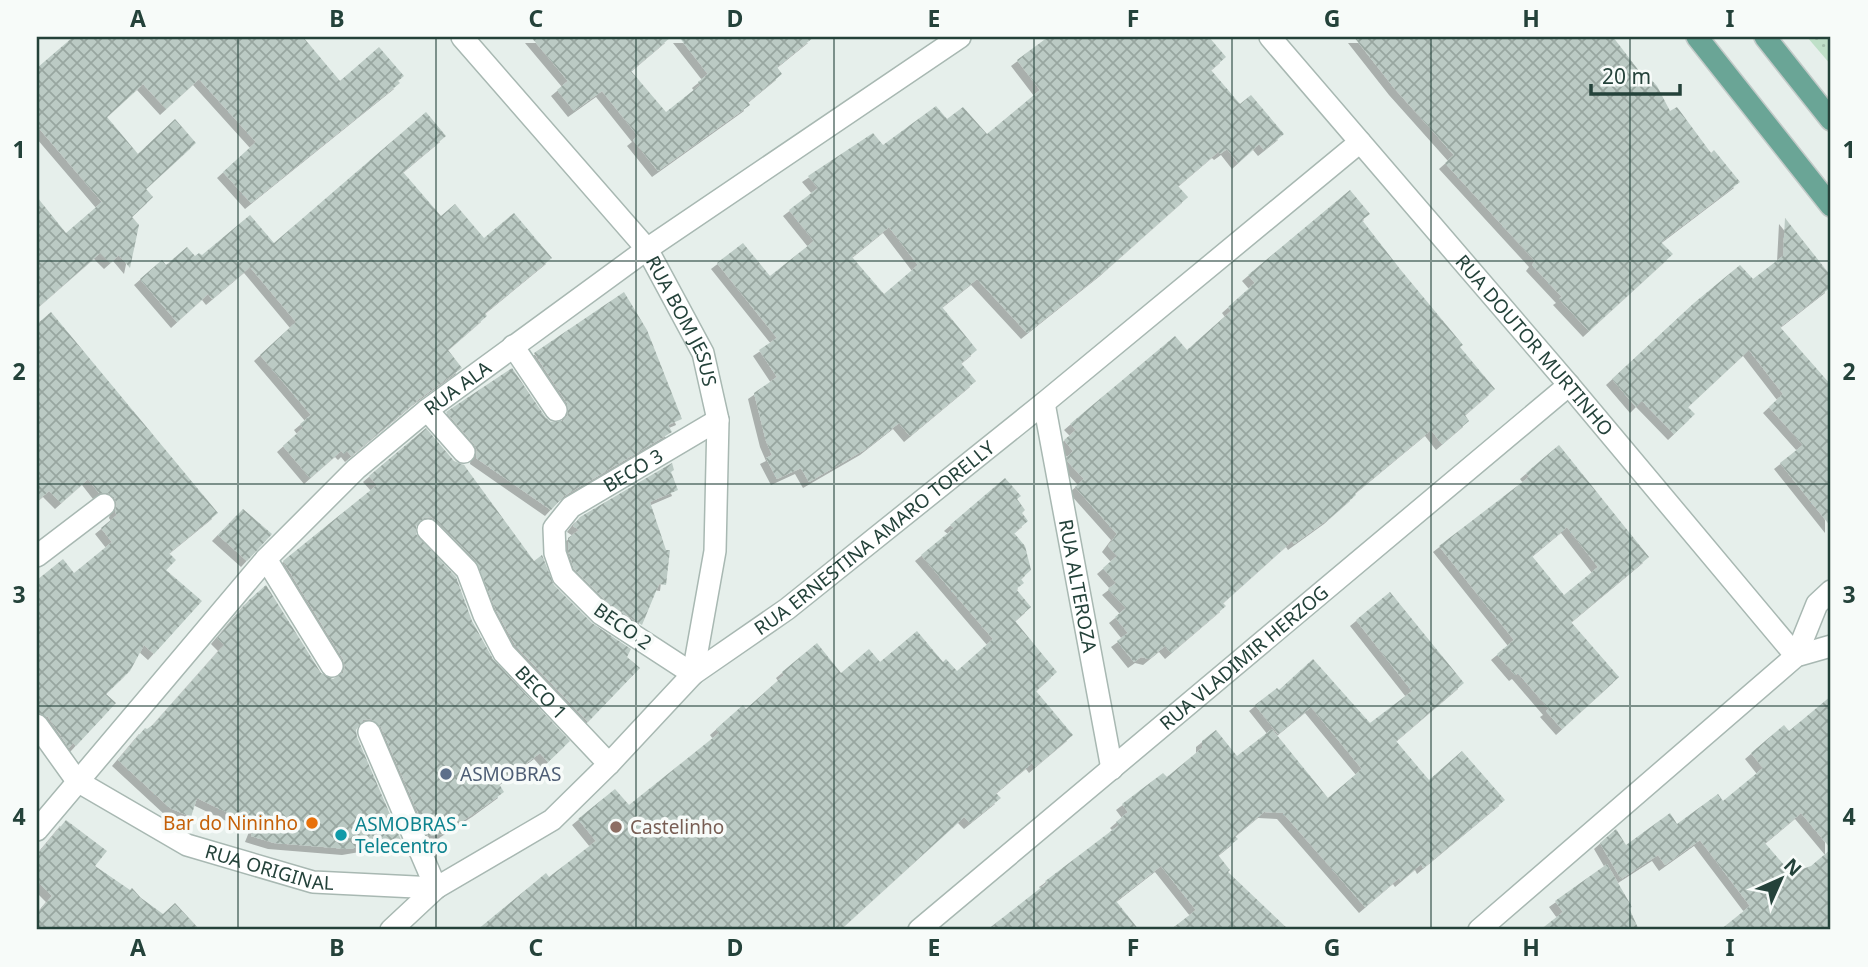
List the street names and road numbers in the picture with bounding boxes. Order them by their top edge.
street label: RUA DOUTOR MURTINHO [1450,249,1619,441]
street label: RUA BOM JESUS [640,251,723,389]
street label: RUA ALA [419,354,497,421]
street label: RUA ERNESTINA AMARO TORELLY [749,434,1000,641]
street label: BECO 3 [598,443,668,498]
street label: RUA ALTEROZA [1053,517,1103,655]
street label: RUA VLADIMIR HERZOG [1154,579,1334,736]
street label: BECO 2 [589,597,657,655]
street label: BECO 1 [509,660,573,725]
street label: RUA ORIGINAL [202,838,335,896]

